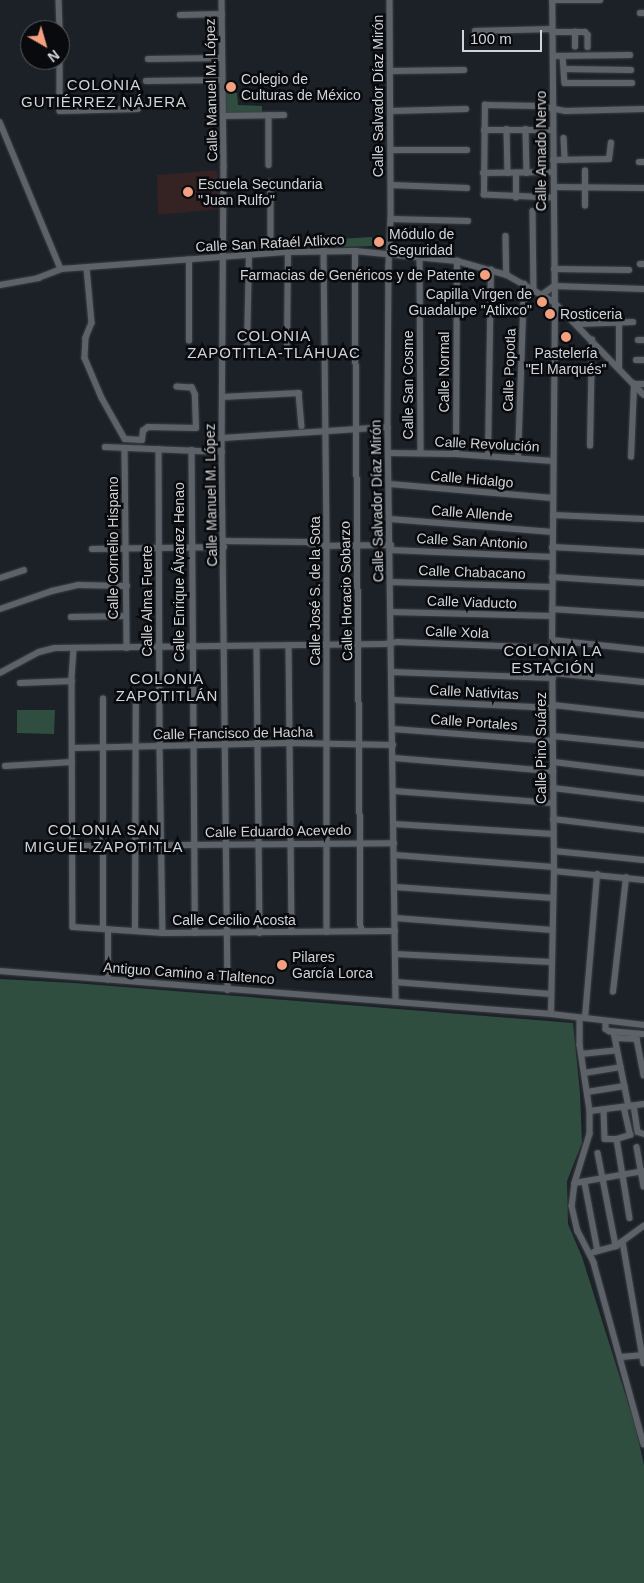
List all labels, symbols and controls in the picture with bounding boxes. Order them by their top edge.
street label: Calle Salvador Díaz Mirón [370,15,386,177]
street label: Calle Manuel M. López [201,18,221,162]
north arrow [20,20,70,70]
scale bar [464,20,544,52]
text: 100 m [470,30,512,47]
text: N [45,47,63,65]
place label: Colegio de Culturas de México [241,71,361,104]
district label: COLONIA GUTIÉRREZ NÁJERA [19,75,189,110]
marker: Colegio de Culturas de México [225,81,237,93]
street label: Calle Amado Nervo [533,90,549,212]
place label: Escuela Secundaria "Juan Rulfo" [198,176,323,208]
marker: Escuela Secundaria "Juan Rulfo" [182,186,194,198]
place label: Módulo de Seguridad [389,226,454,258]
street label: Calle San Rafaél Atlixco [195,231,345,255]
marker: Módulo de Seguridad [373,236,385,248]
place label: Farmacias de Genéricos y de Patente [240,267,475,283]
marker: Farmacias de Genéricos y de Patente [479,269,491,281]
place label: Capilla Virgen de Guadalupe "Atlixco" [408,286,532,318]
marker: Capilla Virgen de Guadalupe "Atlixco" [536,296,548,308]
place label: Rosticeria [560,306,622,322]
marker: Rosticeria [544,308,556,320]
district label: COLONIA ZAPOTITLA-TLÁHUAC [185,326,363,361]
street label: Calle Popotla [499,328,519,412]
street label: Calle San Cosme [400,331,416,439]
marker: Pastelería "El Marqués" [560,331,572,343]
street label: Calle Normal [436,332,452,412]
place label: Pastelería "El Marqués" [526,345,606,378]
street label: Calle Salvador Díaz Mirón [367,420,387,582]
street label: Calle Manuel M. López [201,423,221,567]
street label: Calle Revolución [434,433,540,455]
street label: Calle Hidalgo [430,467,514,491]
street label: Calle Cornelio Hispano [105,476,121,620]
street label: Calle Enrique Álvarez Henao [171,482,187,662]
street label: Calle Allende [430,502,514,524]
street label: Calle José S. de la Sota [307,516,323,666]
street label: Calle Horacio Sobarzo [336,521,356,661]
street label: Calle San Antonio [416,530,528,552]
street label: Calle Alma Fuerte [139,545,155,657]
street label: Calle Chabacano [418,562,526,582]
street label: Calle Viaducto [427,592,517,612]
street label: Calle Xola [425,622,489,642]
district label: COLONIA LA ESTACIÓN [502,641,604,676]
district label: COLONIA ZAPOTITLÁN [114,669,220,704]
street label: Calle Nativitas [429,681,519,703]
street label: Calle Pino Suárez [533,692,549,804]
street label: Calle Portales [430,711,518,733]
street label: Calle Francisco de Hacha [153,723,313,743]
district label: COLONIA SAN MIGUEL ZAPOTITLA [22,820,186,855]
street label: Calle Eduardo Acevedo [204,821,352,841]
street label: Calle Cecilio Acosta [172,912,296,928]
place label: Pilares García Lorca [292,949,373,982]
street label: Antiguo Camino a Tlaltenco [103,959,275,987]
marker: Pilares García Lorca [276,959,288,971]

